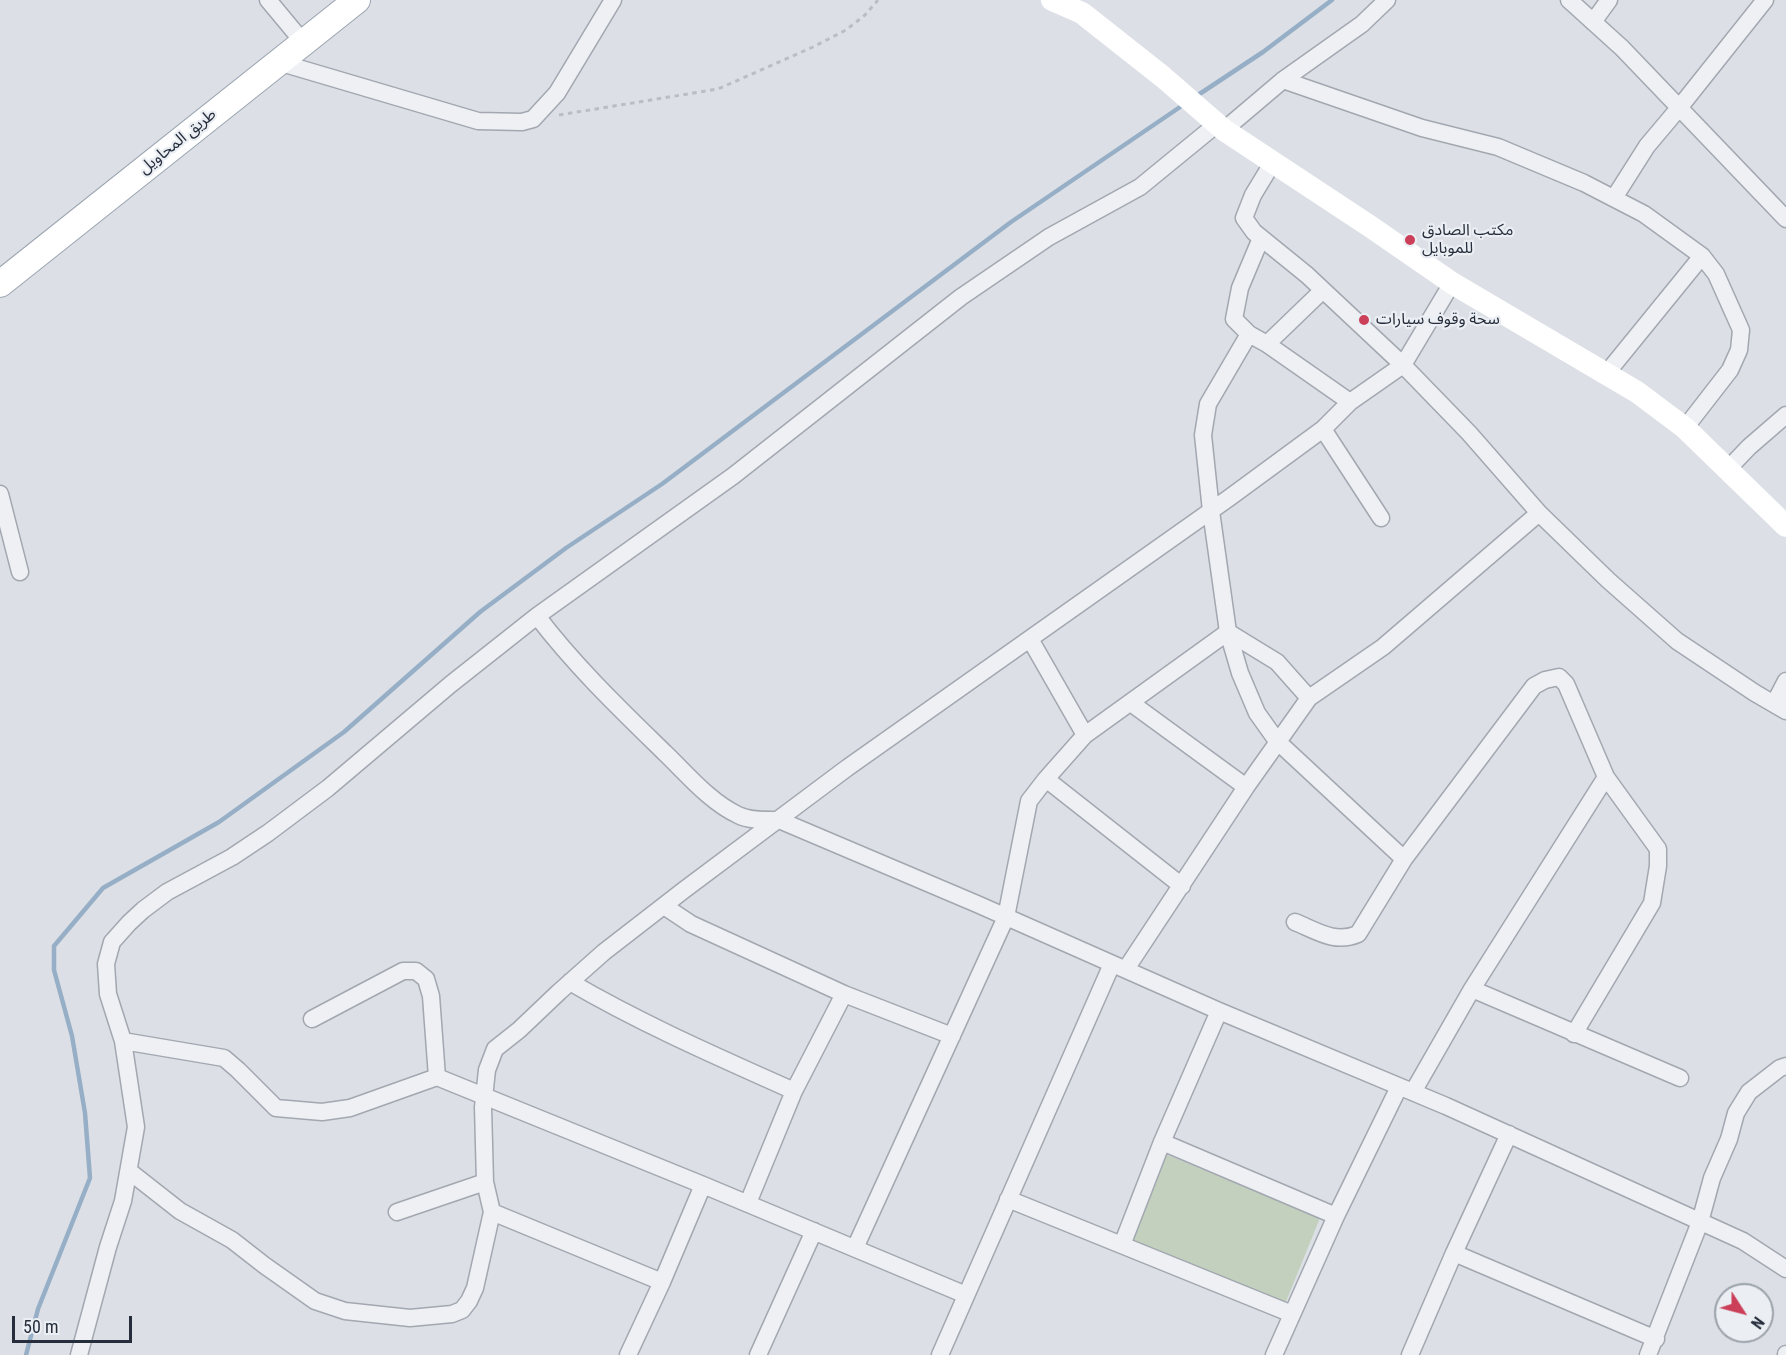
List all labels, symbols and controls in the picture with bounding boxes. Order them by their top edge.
street label: طريق المحاويل [136,105,220,179]
place label: مكتب الصادق للموبايل [1422,221,1513,259]
marker: مكتب الصادق للموبايل [1403,233,1417,247]
place label: سحة وقوف سيارات [1376,310,1500,330]
marker: سحة وقوف سيارات [1357,313,1371,327]
north arrow [1714,1283,1774,1343]
scale bar [15,1304,135,1342]
text: N [1747,1313,1768,1332]
text: 50 m [23,1316,58,1337]

